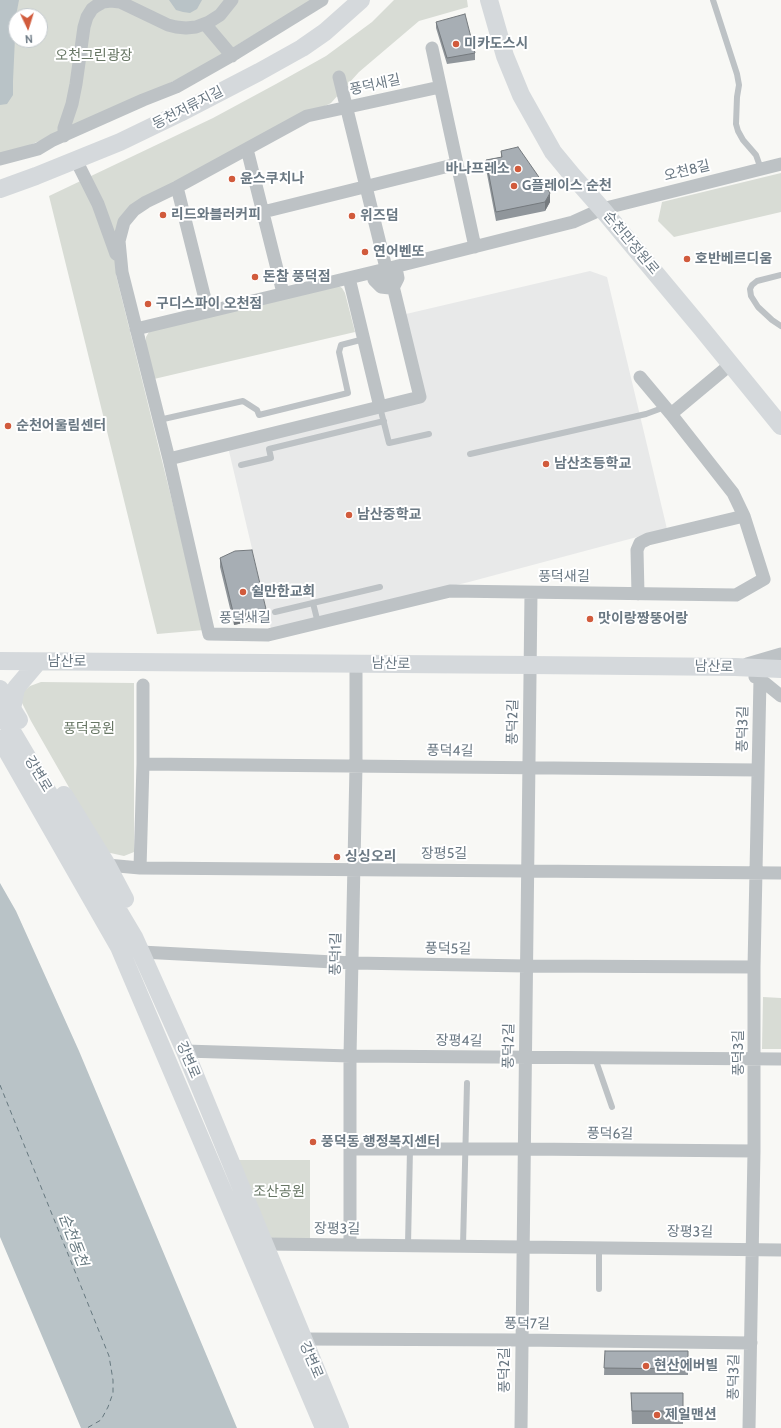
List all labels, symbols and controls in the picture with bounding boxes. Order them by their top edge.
north arrow [8,8,48,48]
text: N [24,32,33,46]
place label: 미카도스시 [464,36,528,52]
marker: 미카도스시 [451,39,461,49]
park label: 오천그린광장 [55,48,133,64]
street label: 풍덕새길 [348,71,402,99]
street label: 동천저류지길 [150,83,226,133]
street label: 오천8길 [662,157,712,185]
place label: 바나프레소 [446,161,510,177]
marker: 바나프레소 [513,164,523,174]
place label: 윤스쿠치나 [240,171,304,187]
marker: 윤스쿠치나 [227,174,237,184]
place label: G플레이스 순천 [522,178,612,194]
marker: G플레이스 순천 [509,181,519,191]
place label: 리드와블러커피 [171,207,261,223]
place label: 위즈덤 [360,208,399,224]
street label: 순천만정원로 [600,208,662,278]
marker: 리드와블러커피 [158,210,168,220]
marker: 위즈덤 [347,211,357,221]
place label: 연어벤또 [373,244,425,260]
marker: 연어벤또 [360,247,370,257]
place label: 호반베르디움 [695,251,772,267]
marker: 호반베르디움 [682,254,692,264]
place label: 돈참 풍덕점 [263,269,331,285]
marker: 돈참 풍덕점 [250,272,260,282]
place label: 구디스파이 오천점 [156,296,262,312]
marker: 구디스파이 오천점 [143,299,153,309]
place label: 순천어울림센터 [16,418,106,434]
marker: 순천어울림센터 [3,421,13,431]
place label: 남산초등학교 [554,456,631,472]
marker: 남산초등학교 [541,459,551,469]
place label: 남산중학교 [357,507,421,523]
marker: 남산중학교 [344,510,354,520]
street label: 풍덕새길 [538,569,590,585]
place label: 쉴만한교회 [251,584,315,600]
marker: 쉴만한교회 [238,587,248,597]
street label: 풍덕새길 [219,609,271,627]
place label: 맛이랑짱뚱어랑 [598,611,688,627]
marker: 맛이랑짱뚱어랑 [585,614,595,624]
street label: 남산로 [48,654,86,670]
street label: 남산로 [372,655,410,673]
street label: 남산로 [695,658,733,676]
street label: 풍덕2길 [504,699,522,745]
street label: 풍덕3길 [734,706,752,752]
park label: 풍덕공원 [63,721,115,737]
street label: 풍덕4길 [426,742,474,760]
street label: 강변로 [21,753,55,795]
street label: 장평5길 [421,846,467,862]
place label: 싱싱오리 [345,849,397,865]
marker: 싱싱오리 [332,852,342,862]
street label: 풍덕1길 [327,932,345,976]
street label: 풍덕5길 [425,940,471,958]
street label: 풍덕2길 [500,1023,518,1069]
street label: 풍덕3길 [731,1030,747,1076]
street label: 장평4길 [435,1032,483,1050]
street label: 강변로 [173,1039,203,1081]
street label: 풍덕6길 [587,1125,633,1143]
place label: 풍덕동 행정복지센터 [321,1134,440,1150]
marker: 풍덕동 행정복지센터 [308,1137,318,1147]
park label: 조산공원 [253,1184,305,1200]
water label: 순천동천 [55,1211,91,1269]
street label: 장평3길 [314,1220,360,1238]
street label: 장평3길 [667,1223,713,1241]
street label: 풍덕7길 [504,1315,550,1333]
street label: 강변로 [296,1339,326,1381]
street label: 풍덕2길 [497,1347,513,1393]
street label: 풍덕3길 [725,1354,743,1400]
place label: 현산에버빌 [654,1358,718,1374]
marker: 현산에버빌 [641,1361,651,1371]
place label: 제일맨션 [665,1407,717,1423]
marker: 제일맨션 [652,1410,662,1420]

